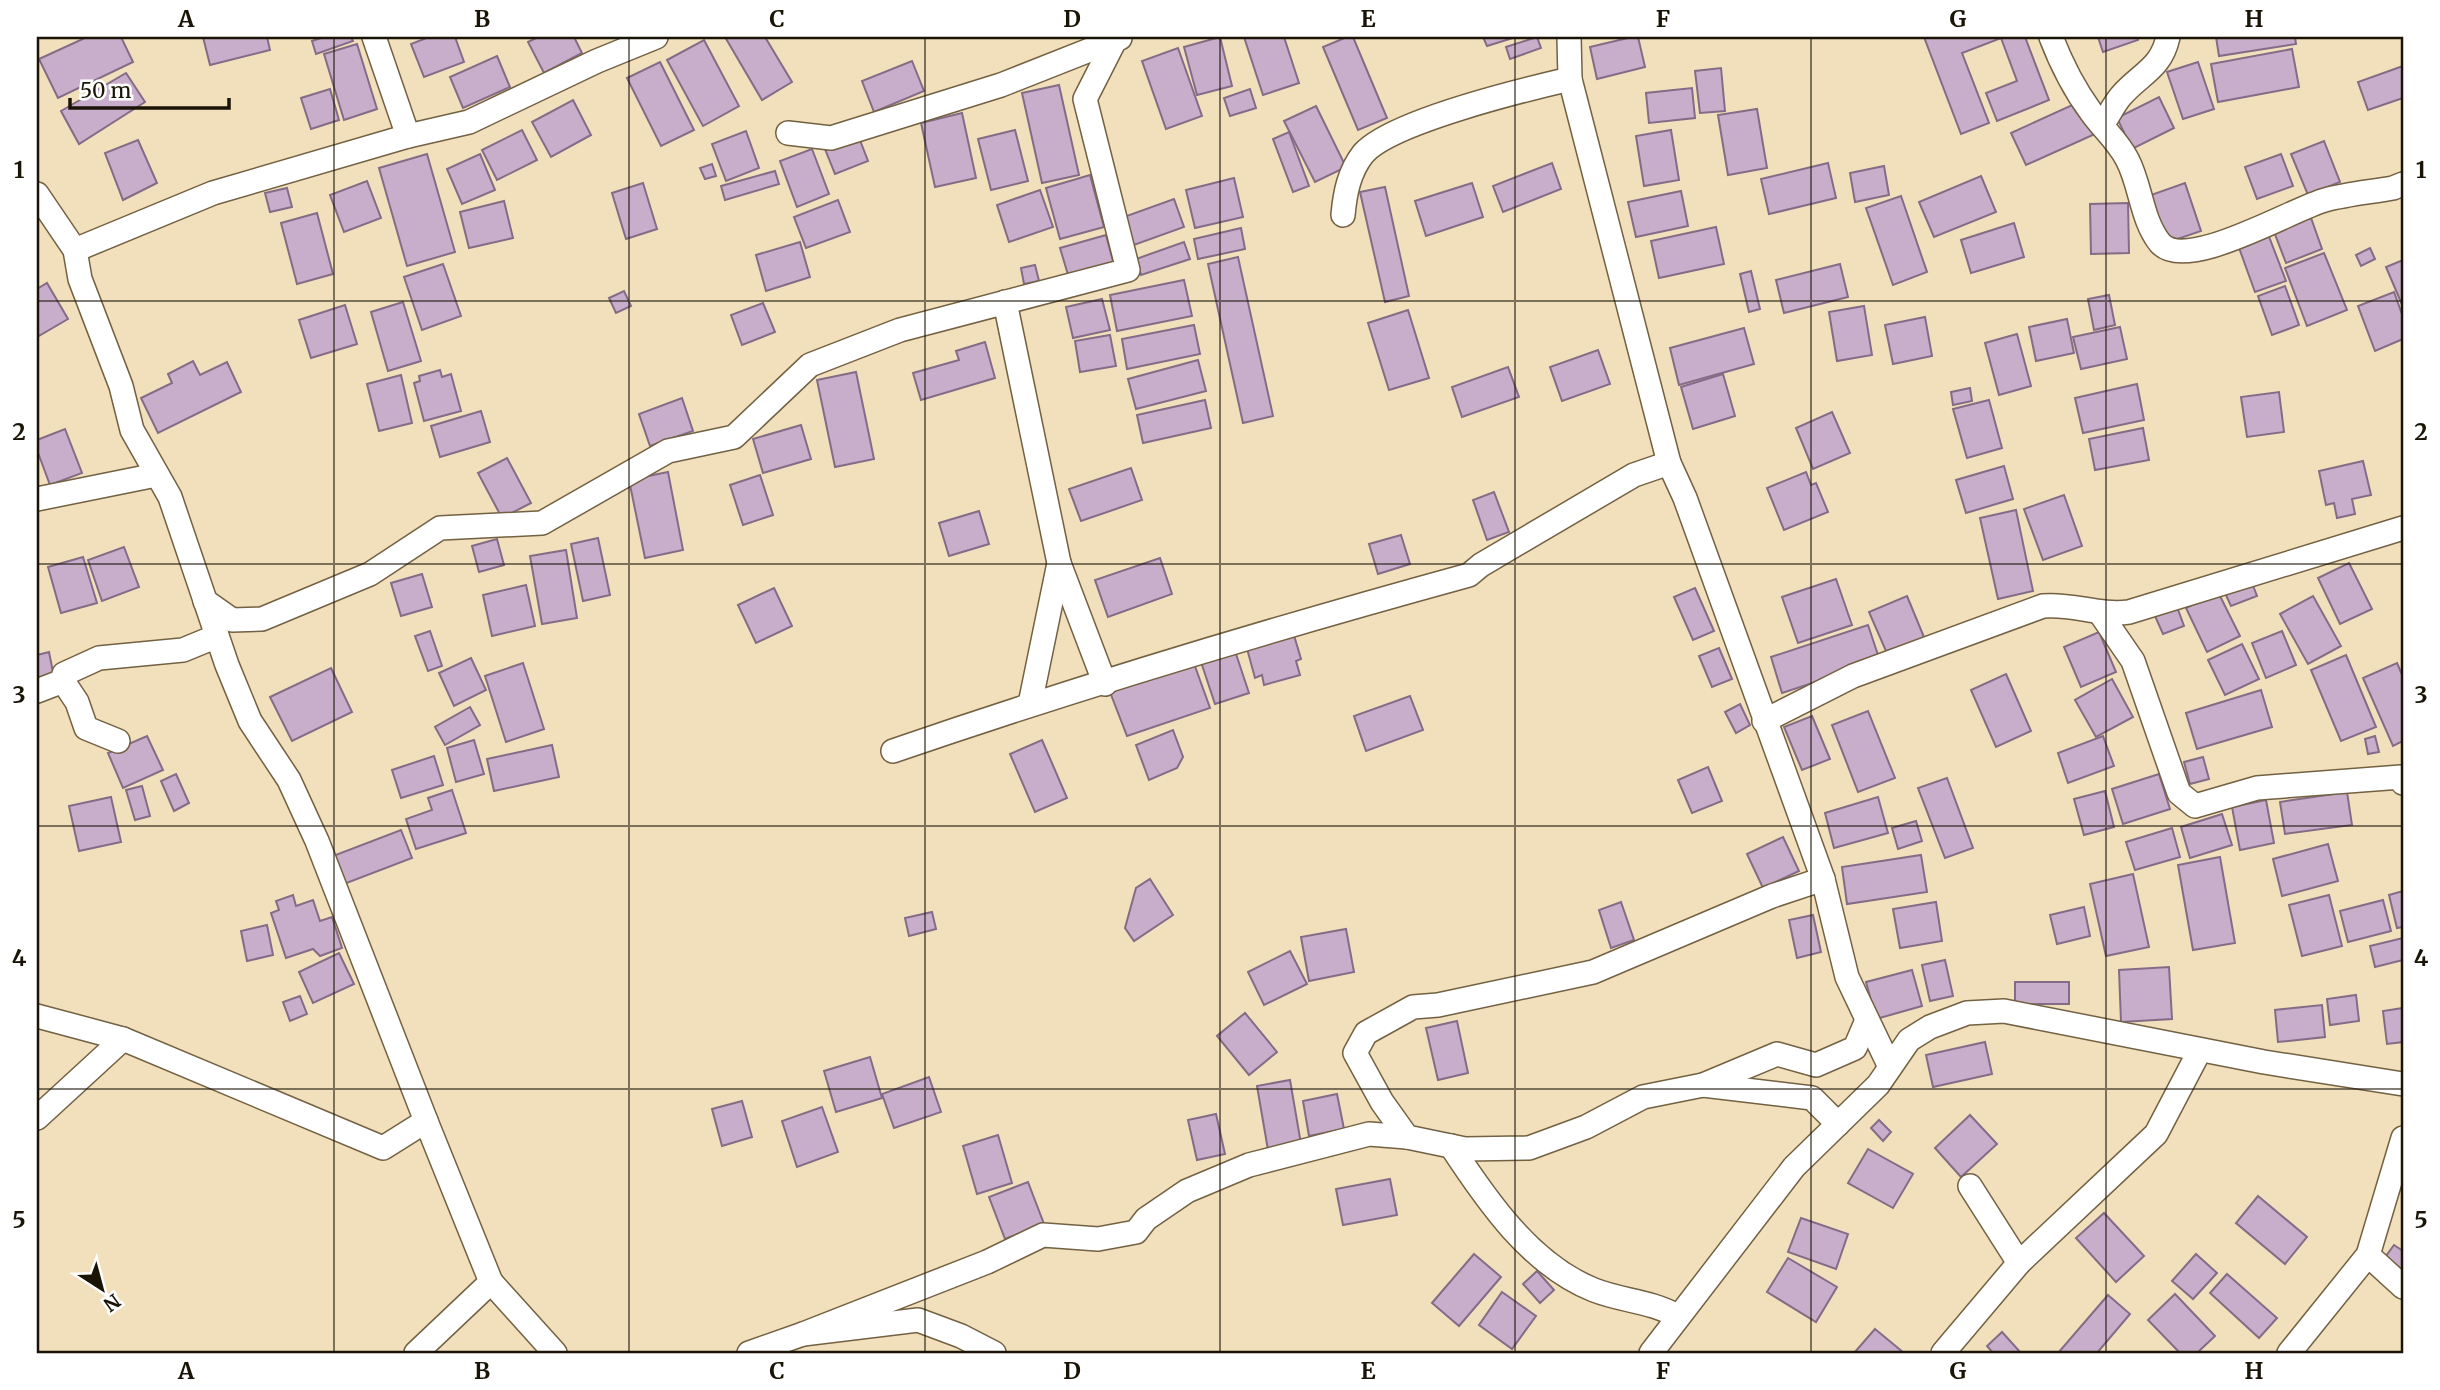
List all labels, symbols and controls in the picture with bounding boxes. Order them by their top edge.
text: A [177,4,195,33]
text: B [474,4,490,33]
text: C [769,4,785,33]
text: D [1063,4,1081,33]
text: E [1360,4,1376,33]
text: F [1656,4,1670,33]
text: G [1950,4,1967,33]
text: H [2245,4,2264,33]
scale bar [70,66,229,110]
text: 50 m [80,77,131,104]
text: 1 [14,155,25,184]
text: 1 [2416,155,2427,184]
text: 2 [12,417,26,446]
text: 2 [2414,417,2428,446]
text: 3 [12,680,26,709]
text: 3 [2414,680,2428,709]
text: 4 [12,943,27,972]
text: 4 [2414,943,2429,972]
text: 5 [12,1205,26,1234]
text: 5 [2414,1205,2428,1234]
north arrow [66,1254,136,1324]
text: N [99,1289,125,1317]
text: A [177,1356,195,1385]
text: B [474,1356,490,1385]
text: C [769,1356,785,1385]
text: D [1063,1356,1081,1385]
text: E [1360,1356,1376,1385]
text: F [1656,1356,1670,1385]
text: G [1950,1356,1967,1385]
text: H [2245,1356,2264,1385]

